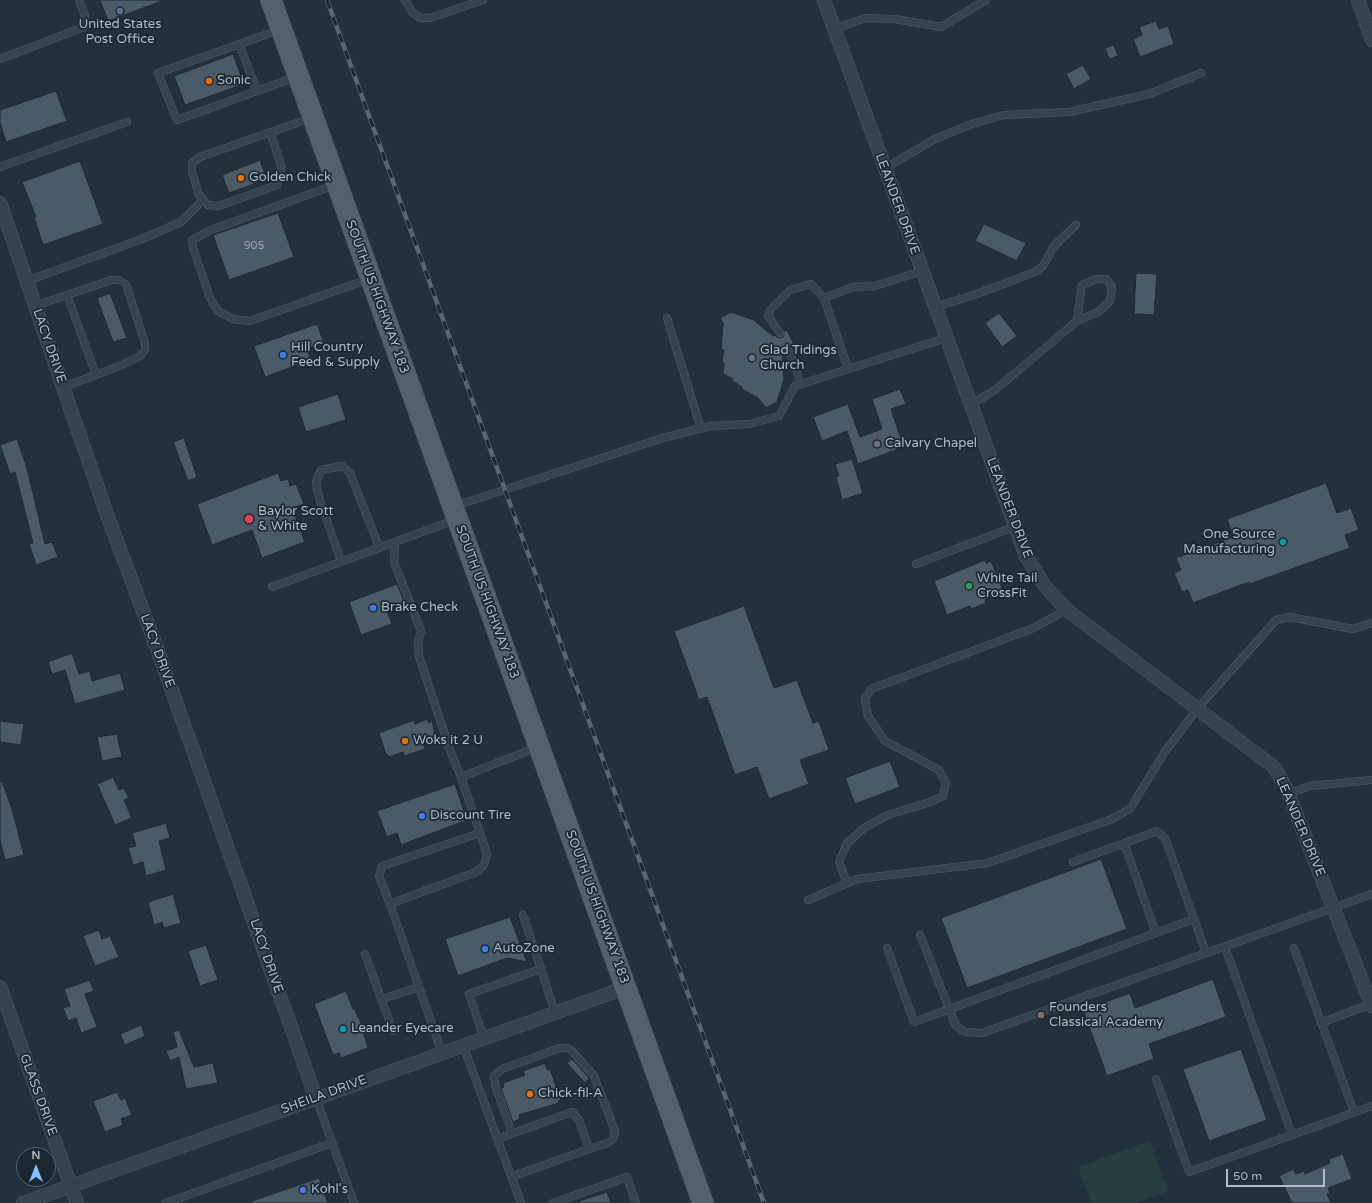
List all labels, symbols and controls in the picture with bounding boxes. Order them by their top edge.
marker: United States Post Office [115,6,125,16]
place label: United States Post Office [79,17,161,48]
place label: Sonic [217,73,251,89]
marker: Sonic [204,76,214,86]
street label: LEANDER DRIVE [871,151,923,257]
place label: Golden Chick [249,170,331,186]
marker: Golden Chick [236,173,246,183]
street label: SOUTH US HIGHWAY 183 [342,218,412,376]
house number: 905 [244,239,264,253]
street label: LACY DRIVE [29,307,69,385]
place label: Hill Country Feed & Supply [291,340,380,371]
place label: Glad Tidings Church [760,343,837,374]
marker: Hill Country Feed & Supply [278,350,288,360]
marker: Glad Tidings Church [747,353,757,363]
place label: Calvary Chapel [885,436,977,452]
marker: Calvary Chapel [872,439,882,449]
street label: LEANDER DRIVE [983,455,1035,561]
place label: Baylor Scott & White [258,504,333,535]
marker: Baylor Scott & White [243,513,255,525]
street label: SOUTH US HIGHWAY 183 [452,523,522,681]
place label: One Source Manufacturing [1183,527,1275,558]
marker: One Source Manufacturing [1278,537,1288,547]
place label: White Tail CrossFit [977,571,1038,602]
marker: White Tail CrossFit [964,581,974,591]
place label: Brake Check [381,600,458,616]
marker: Brake Check [368,603,378,613]
street label: LACY DRIVE [136,612,178,690]
place label: Woks it 2 U [413,733,483,749]
marker: Woks it 2 U [400,736,410,746]
street label: LEANDER DRIVE [1272,775,1328,879]
place label: Discount Tire [430,808,511,824]
marker: Discount Tire [417,811,427,821]
street label: SOUTH US HIGHWAY 183 [562,828,632,986]
street label: LACY DRIVE [246,917,286,995]
place label: AutoZone [493,941,555,957]
marker: AutoZone [480,944,490,954]
place label: Founders Classical Academy [1049,1000,1163,1031]
marker: Founders Classical Academy [1036,1010,1046,1020]
place label: Leander Eyecare [351,1021,454,1037]
marker: Leander Eyecare [338,1024,348,1034]
street label: GLASS DRIVE [16,1052,60,1138]
street label: SHEILA DRIVE [279,1072,369,1118]
place label: Chick-fil-A [538,1086,603,1102]
marker: Chick-fil-A [525,1089,535,1099]
north arrow [16,1147,56,1187]
text: N [32,1149,40,1162]
scale bar [1228,1161,1327,1187]
text: 50 m [1233,1169,1262,1183]
place label: Kohl's [311,1182,348,1198]
marker: Kohl's [298,1185,308,1195]

